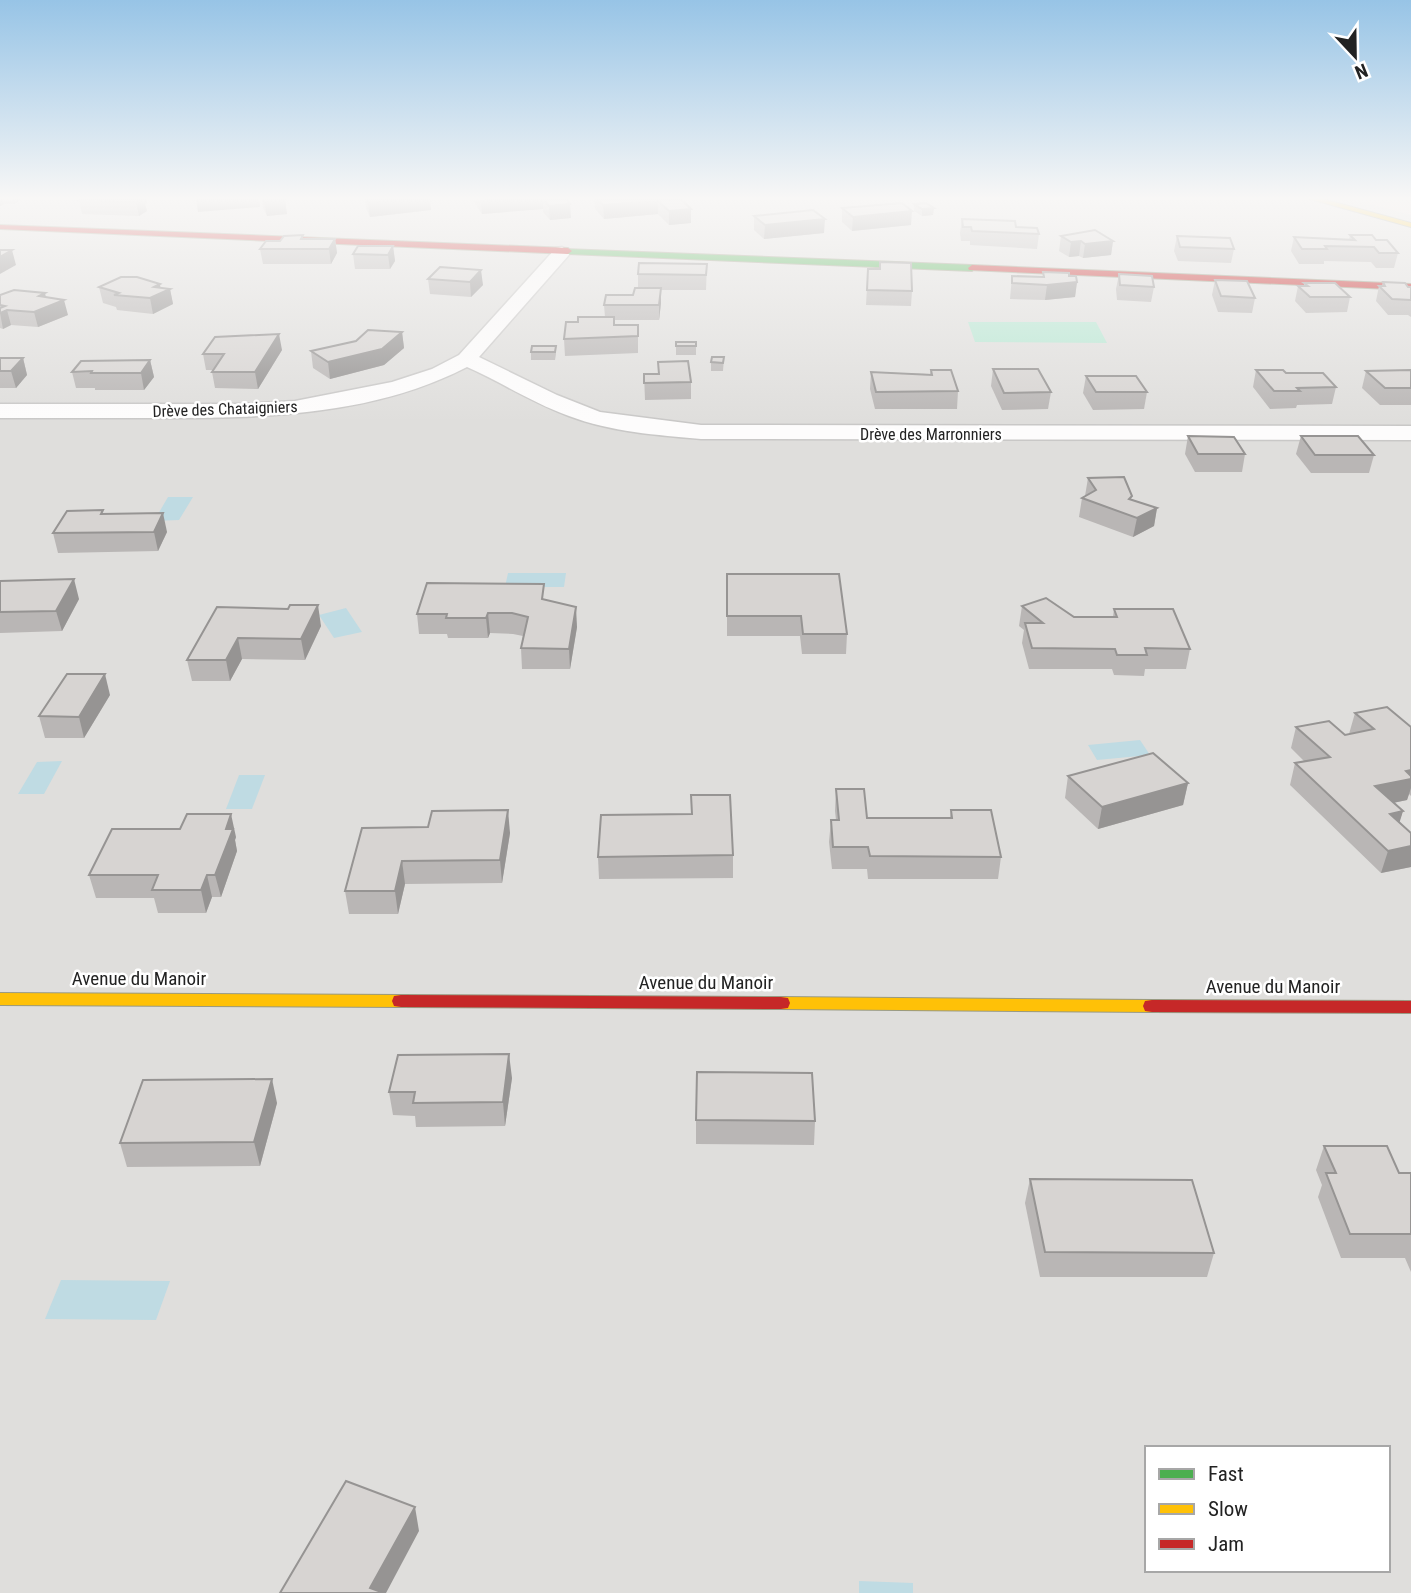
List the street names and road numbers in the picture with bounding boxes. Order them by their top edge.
street label: Drève des Chataigniers [152,397,298,421]
street label: Drève des Marronniers [860,425,1002,444]
street label: Avenue du Manoir [72,967,206,990]
street label: Avenue du Manoir [639,971,773,994]
street label: Avenue du Manoir [1206,975,1340,998]

